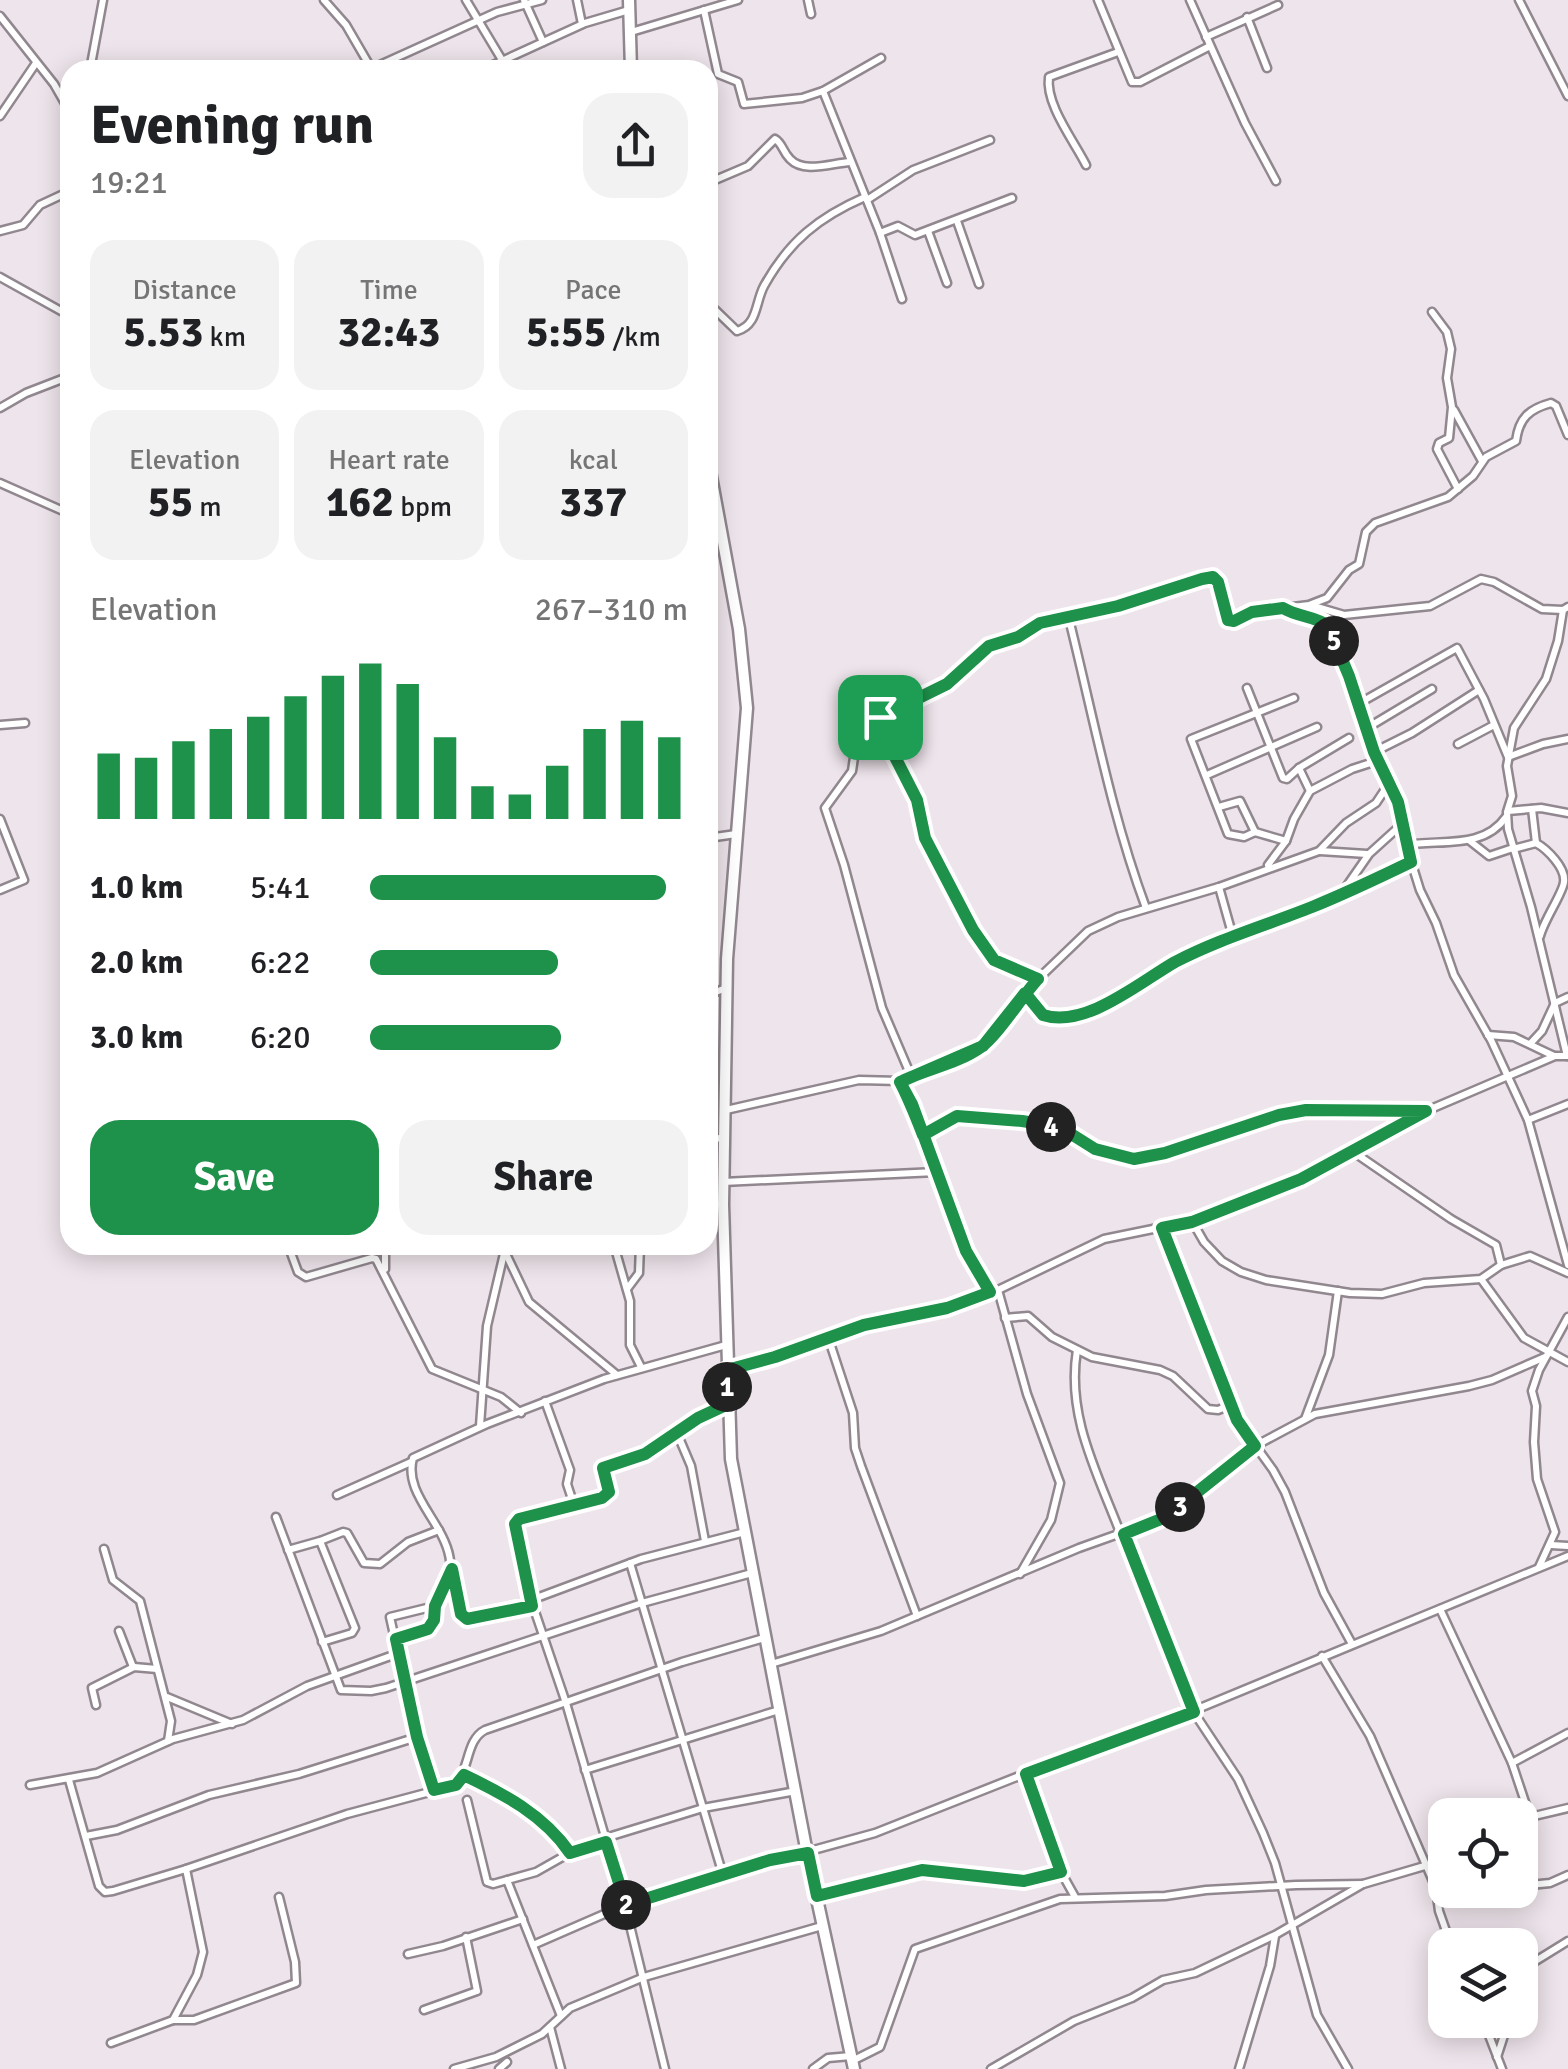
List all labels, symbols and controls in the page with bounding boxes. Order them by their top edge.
text: Evening run [90,91,374,159]
button: share [583,93,688,198]
text: 19:21 [90,163,168,202]
text: Distance [133,273,237,307]
text: Time [360,273,418,307]
text: Pace [565,273,622,307]
text: 5.53 [123,307,203,358]
text: 32:43 [337,307,441,358]
text: 5:55 [526,307,606,358]
text: km [203,320,246,354]
text: /km [606,320,661,354]
text: Elevation [129,443,240,477]
text: Heart rate [328,443,450,477]
text: kcal [569,443,618,477]
text: 55 [148,477,193,528]
text: 162 [326,477,394,528]
text: 337 [559,477,627,528]
text: m [193,490,222,524]
text: bpm [394,490,452,524]
text: Elevation [90,590,217,629]
text: 267–310 m [535,590,688,629]
pin: 5 [1309,616,1359,666]
text: 5 [1326,624,1342,658]
pin [838,675,923,760]
icon: arrive [853,690,908,745]
text: 1.0 km [90,868,183,907]
text: 5:41 [250,868,310,907]
text: 2.0 km [90,943,183,982]
text: 6:22 [250,943,310,982]
text: 3.0 km [90,1018,183,1057]
text: 6:20 [250,1018,310,1057]
pin: 4 [1026,1102,1076,1152]
text: 4 [1043,1110,1059,1144]
button: Save [90,1120,379,1235]
button: Share [399,1120,688,1235]
pin: 1 [702,1362,752,1412]
text: 1 [719,1370,735,1404]
pin: 3 [1155,1482,1205,1532]
text: 3 [1172,1490,1188,1524]
map controls [1428,1798,1538,2038]
button: locate [1428,1798,1538,1908]
pin: 2 [601,1880,651,1930]
text: 2 [618,1888,634,1922]
button: layers [1428,1928,1538,2038]

